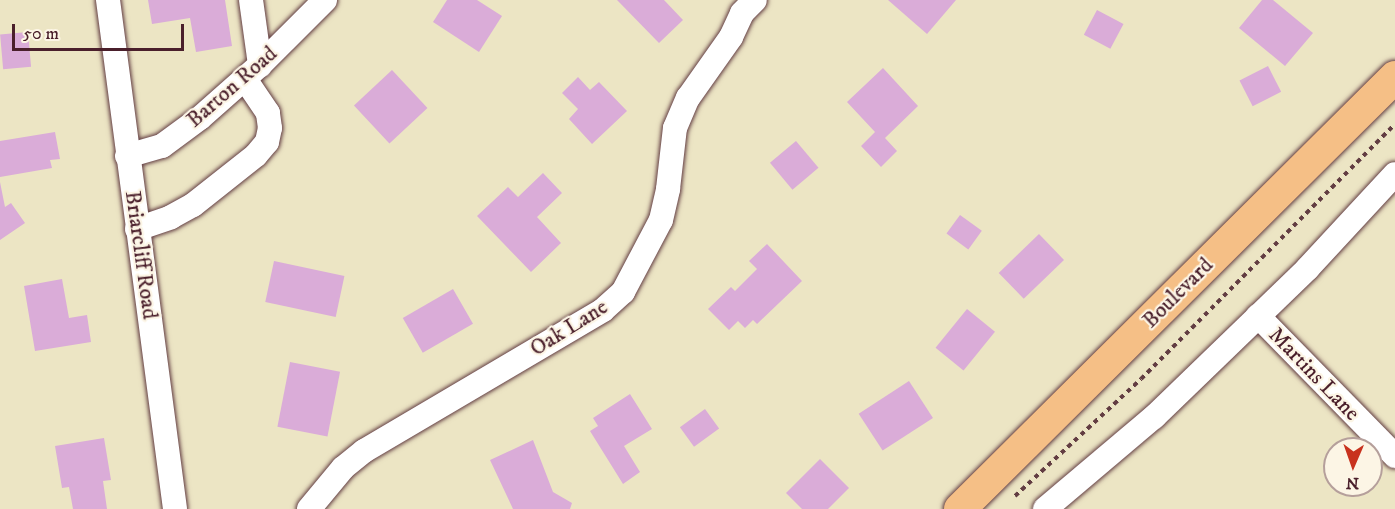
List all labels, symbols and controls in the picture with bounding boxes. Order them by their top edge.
scale bar [15,12,188,50]
text: 50 m [23,23,59,45]
street label: Barton Road [181,41,283,133]
street label: Briarcliff Road [119,189,163,321]
street label: Boulevard [1137,252,1219,334]
street label: Oak Lane [525,294,613,362]
street label: Martins Lane [1263,322,1365,426]
north arrow [1323,437,1383,497]
text: N [1346,473,1359,493]

